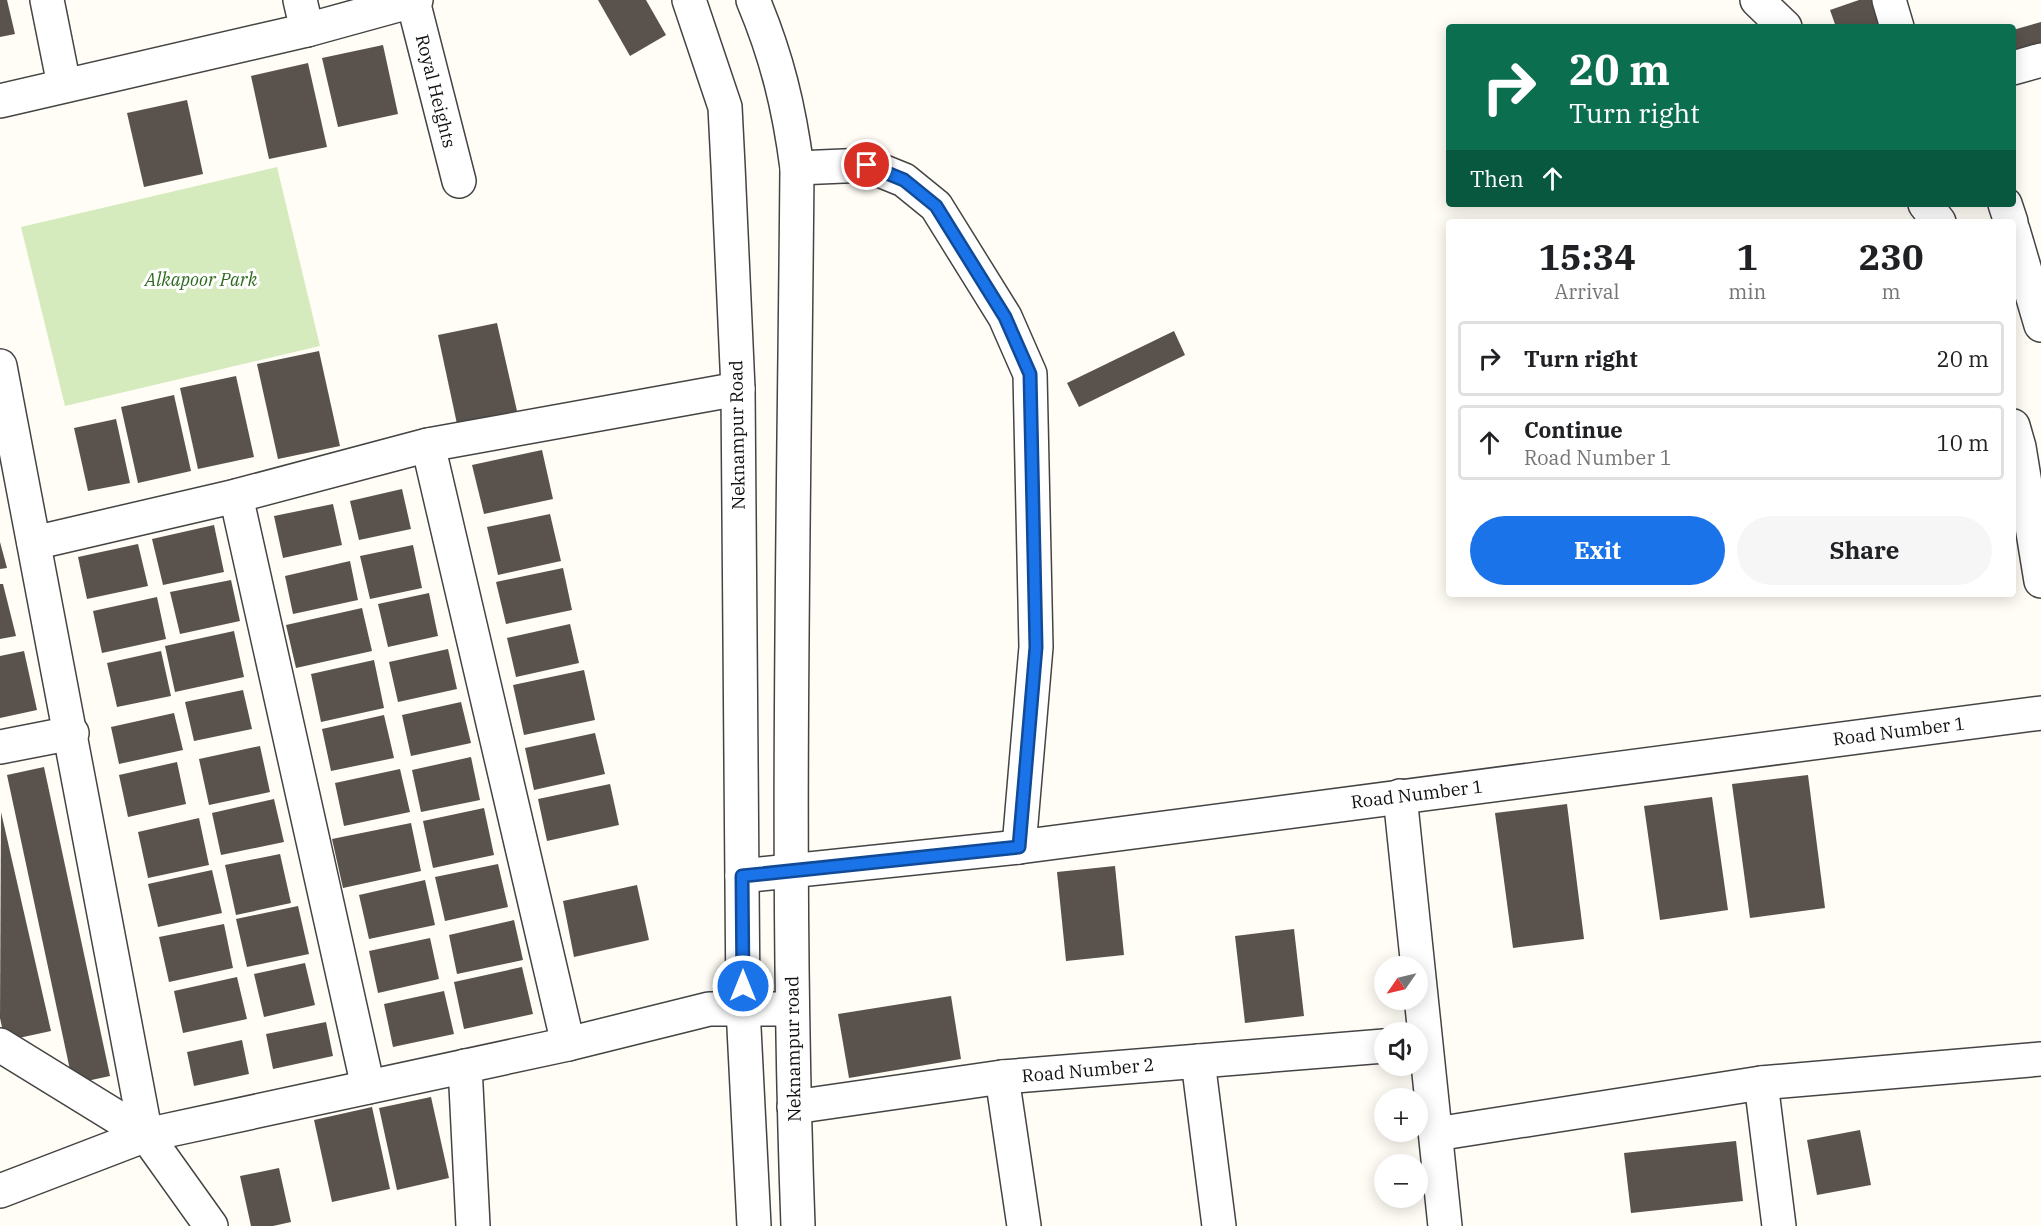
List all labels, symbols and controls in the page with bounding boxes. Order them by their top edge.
street label: Royal Heights [411,32,461,150]
text: 20 m [1569,42,1670,97]
icon: right [1470,48,1548,126]
text: Turn right [1569,95,1700,130]
pin [841,139,892,190]
icon: arrive [850,148,883,181]
icon: ahead [1536,162,1569,195]
text: Then [1470,164,1524,193]
text: 15:34 [1538,233,1636,280]
text: 1 [1736,233,1758,280]
text: 230 [1859,233,1924,280]
park label: Alkapoor Park [144,268,258,291]
text: Arrival [1555,278,1620,305]
text: min [1728,278,1766,305]
text: m [1882,278,1901,305]
icon: right [1473,342,1506,375]
text: Turn right [1524,344,1638,373]
text: 20 m [1937,344,1989,373]
street label: Neknampur Road [724,360,750,510]
text: Continue [1524,415,1623,444]
icon: ahead [1473,426,1506,459]
text: 10 m [1937,428,1989,457]
text: Road Number 1 [1524,444,1672,471]
button: Exit [1470,516,1725,585]
button: Share [1737,516,1992,585]
street label: Road Number 1 [1832,711,1966,751]
street label: Road Number 1 [1350,774,1484,814]
position arrow [711,954,775,1018]
north arrow [1374,956,1428,1010]
map controls [1374,956,1428,1208]
street label: Neknampur road [780,976,806,1122]
button: sound [1374,1022,1428,1076]
street label: Road Number 2 [1021,1053,1155,1087]
button: + [1374,1088,1428,1142]
button: − [1374,1154,1428,1208]

